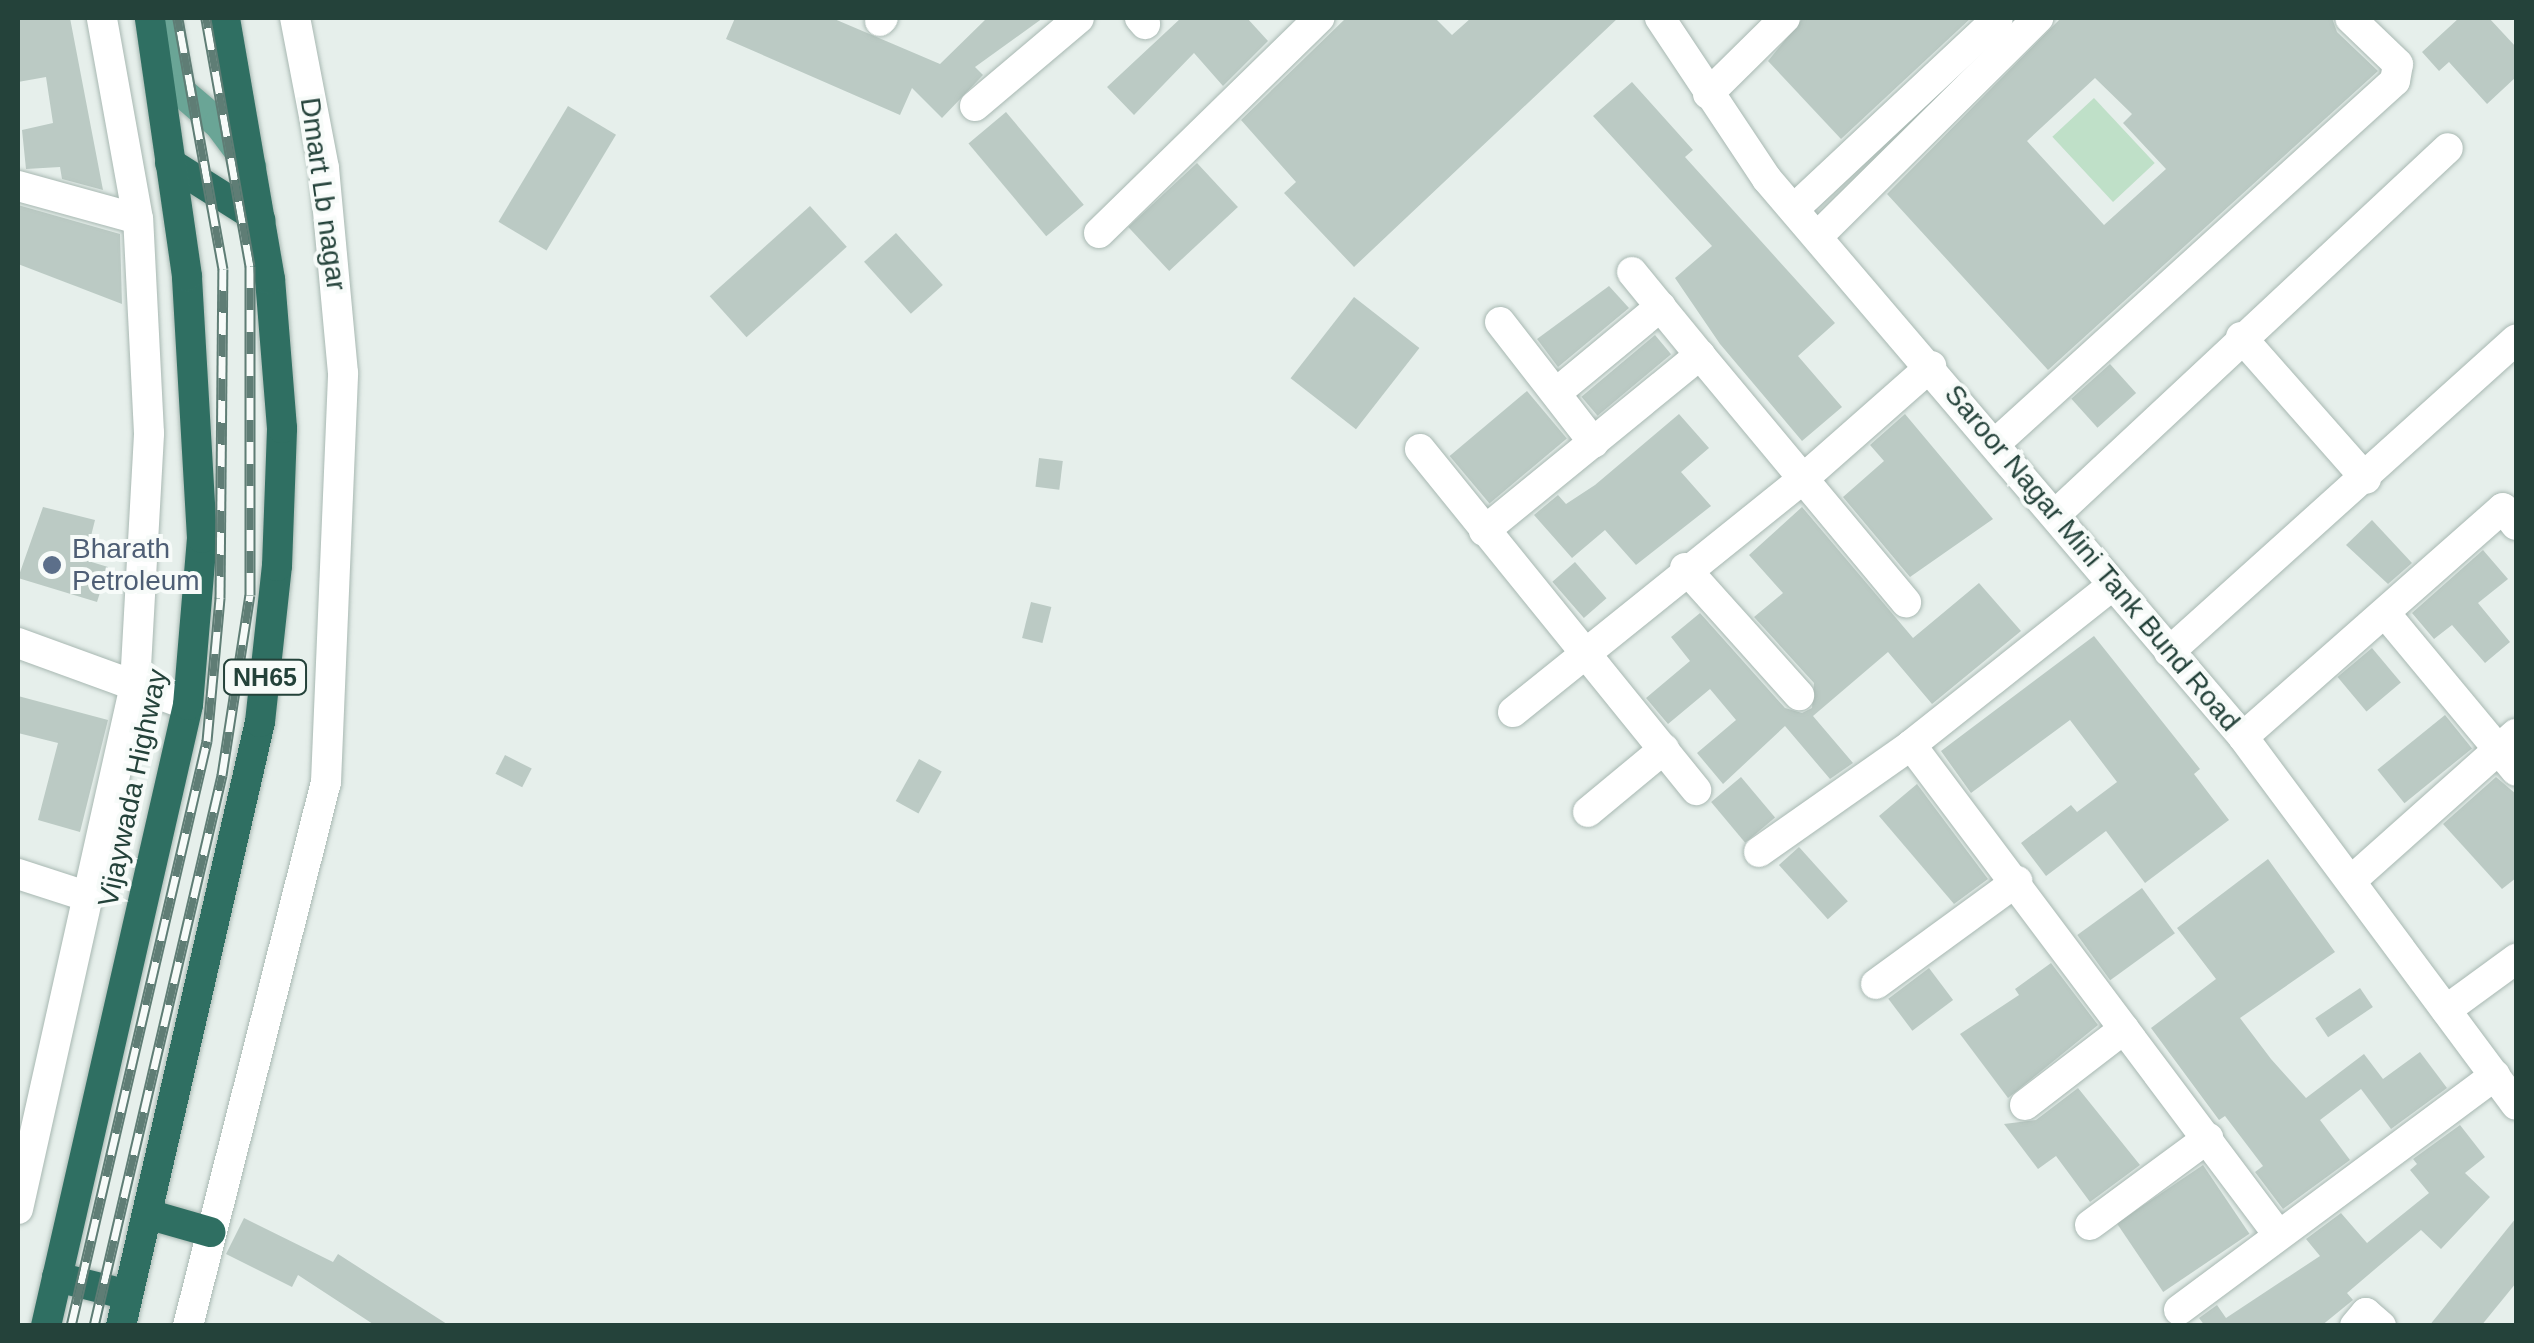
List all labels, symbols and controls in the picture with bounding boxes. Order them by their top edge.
street label: Dmart Lb nagar [293,95,353,293]
street label: Saroor Nagar Mini Tank Bund Road [1937,378,2247,738]
place label: Bharath Petroleum [72,532,200,598]
marker: Bharath Petroleum [41,554,63,576]
road number: NH65 [222,657,308,697]
street label: Vijaywada Highway [91,666,175,910]

